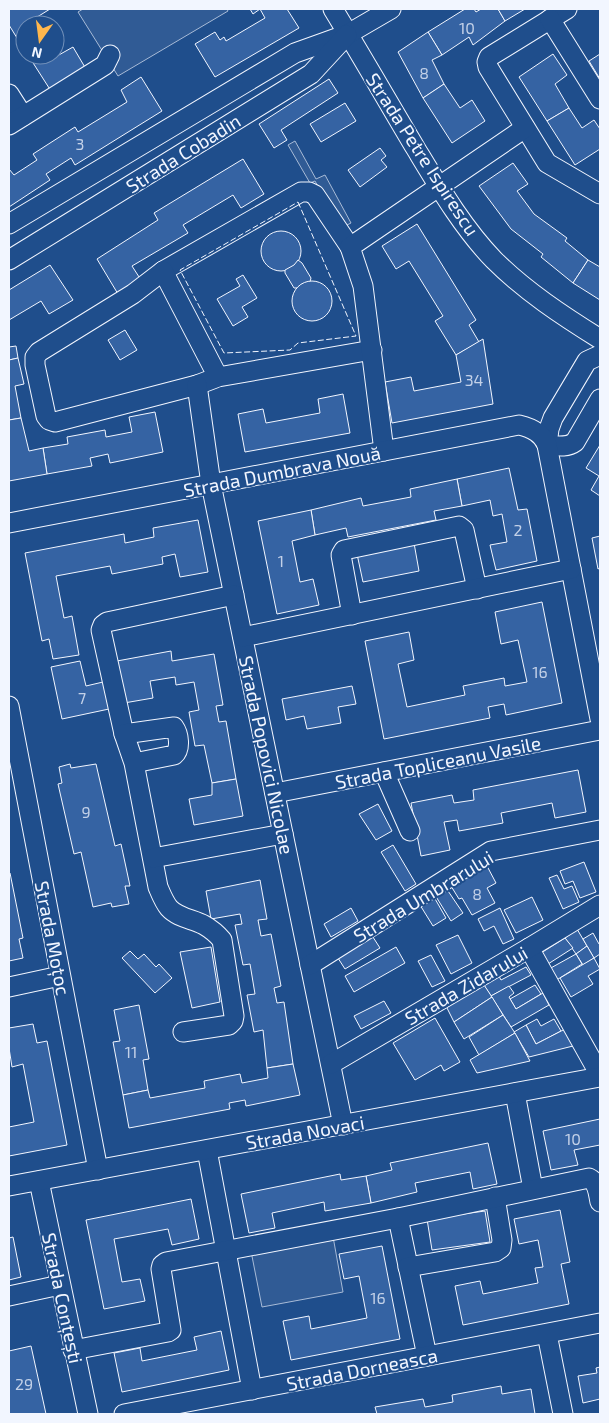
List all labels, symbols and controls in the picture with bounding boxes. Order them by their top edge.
north arrow [15,15,65,65]
house number: 10 [459,18,475,37]
text: N [30,44,44,63]
house number: 8 [419,63,429,82]
street label: Strada Petre Ispirescu [362,68,484,240]
street label: Strada Cobadin [121,109,245,197]
house number: 3 [76,134,84,153]
house number: 34 [465,370,484,389]
street label: Strada Dumbrava Nouă [181,441,383,501]
house number: 2 [514,520,523,539]
house number: 1 [278,551,284,570]
street label: Strada Popovici Nicolae [235,654,299,856]
house number: 16 [532,662,548,681]
house number: 7 [78,688,86,707]
street label: Strada Topliceanu Vasile [333,731,543,793]
house number: 9 [81,802,91,821]
street label: Strada Umbrarului [349,845,497,947]
street label: Strada Moțoc [29,879,75,998]
house number: 8 [472,884,482,903]
street label: Strada Zidarului [401,941,531,1029]
house number: 11 [125,1042,137,1061]
street label: Strada Novaci [244,1110,366,1154]
house number: 10 [565,1129,581,1148]
street label: Strada Conțești [36,1231,88,1366]
house number: 16 [370,1288,386,1307]
street label: Strada Dorneasca [284,1343,440,1395]
house number: 29 [15,1374,33,1393]

